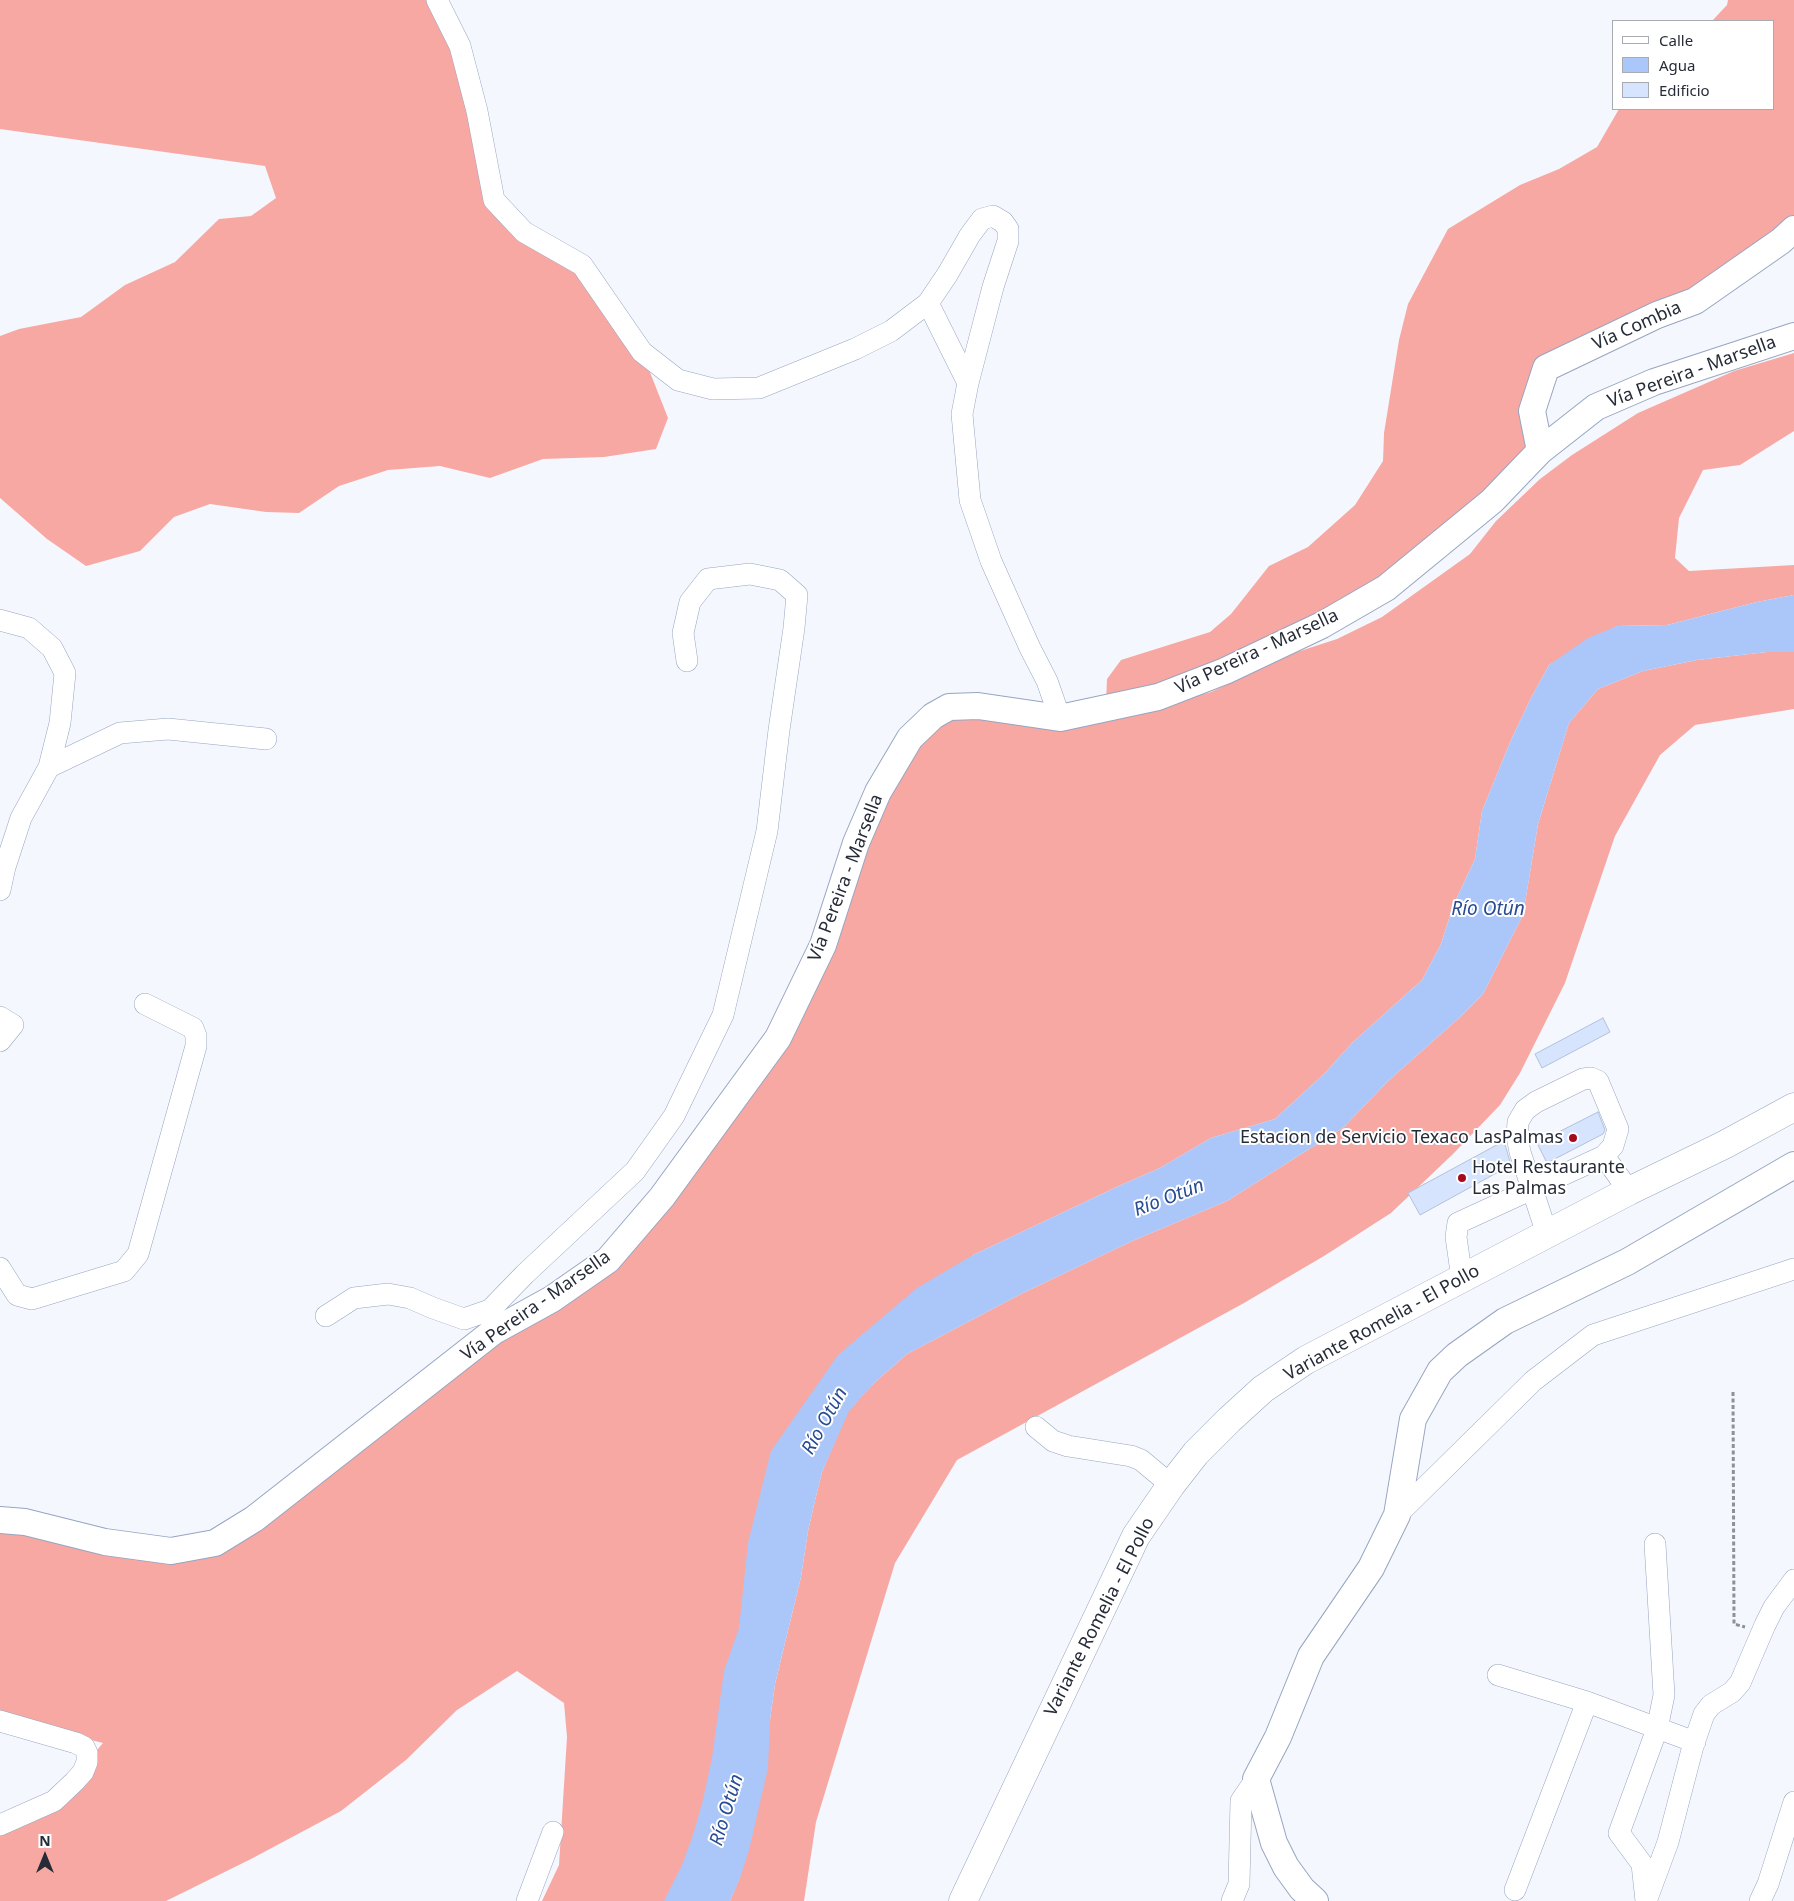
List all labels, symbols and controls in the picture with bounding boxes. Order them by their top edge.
legend [1612,20,1774,110]
text: Calle [1659,30,1693,50]
text: Agua [1659,55,1696,75]
text: Edificio [1659,80,1710,100]
street label: Vía Combia [1589,297,1685,355]
street label: Vía Pereira - Marsella [1605,332,1779,412]
street label: Vía Pereira - Marsella [1172,605,1342,699]
street label: Vía Pereira - Marsella [804,791,888,965]
water label: Río Otún [1451,899,1525,921]
place label: Estacion de Servicio Texaco LasPalmas [1240,1127,1563,1149]
marker: Estacion de Servicio Texaco LasPalmas [1567,1132,1579,1144]
place label: Hotel Restaurante Las Palmas [1472,1157,1625,1200]
marker: Hotel Restaurante Las Palmas [1456,1172,1468,1184]
water label: Río Otún [1131,1174,1207,1222]
street label: Vía Pereira - Marsella [457,1246,615,1366]
street label: Variante Romelia - El Pollo [1281,1260,1483,1386]
water label: Río Otún [797,1383,853,1459]
street label: Variante Romelia - El Pollo [1040,1514,1160,1720]
water label: Río Otún [705,1772,749,1848]
north arrow [20,1831,70,1881]
text: N [39,1831,51,1850]

